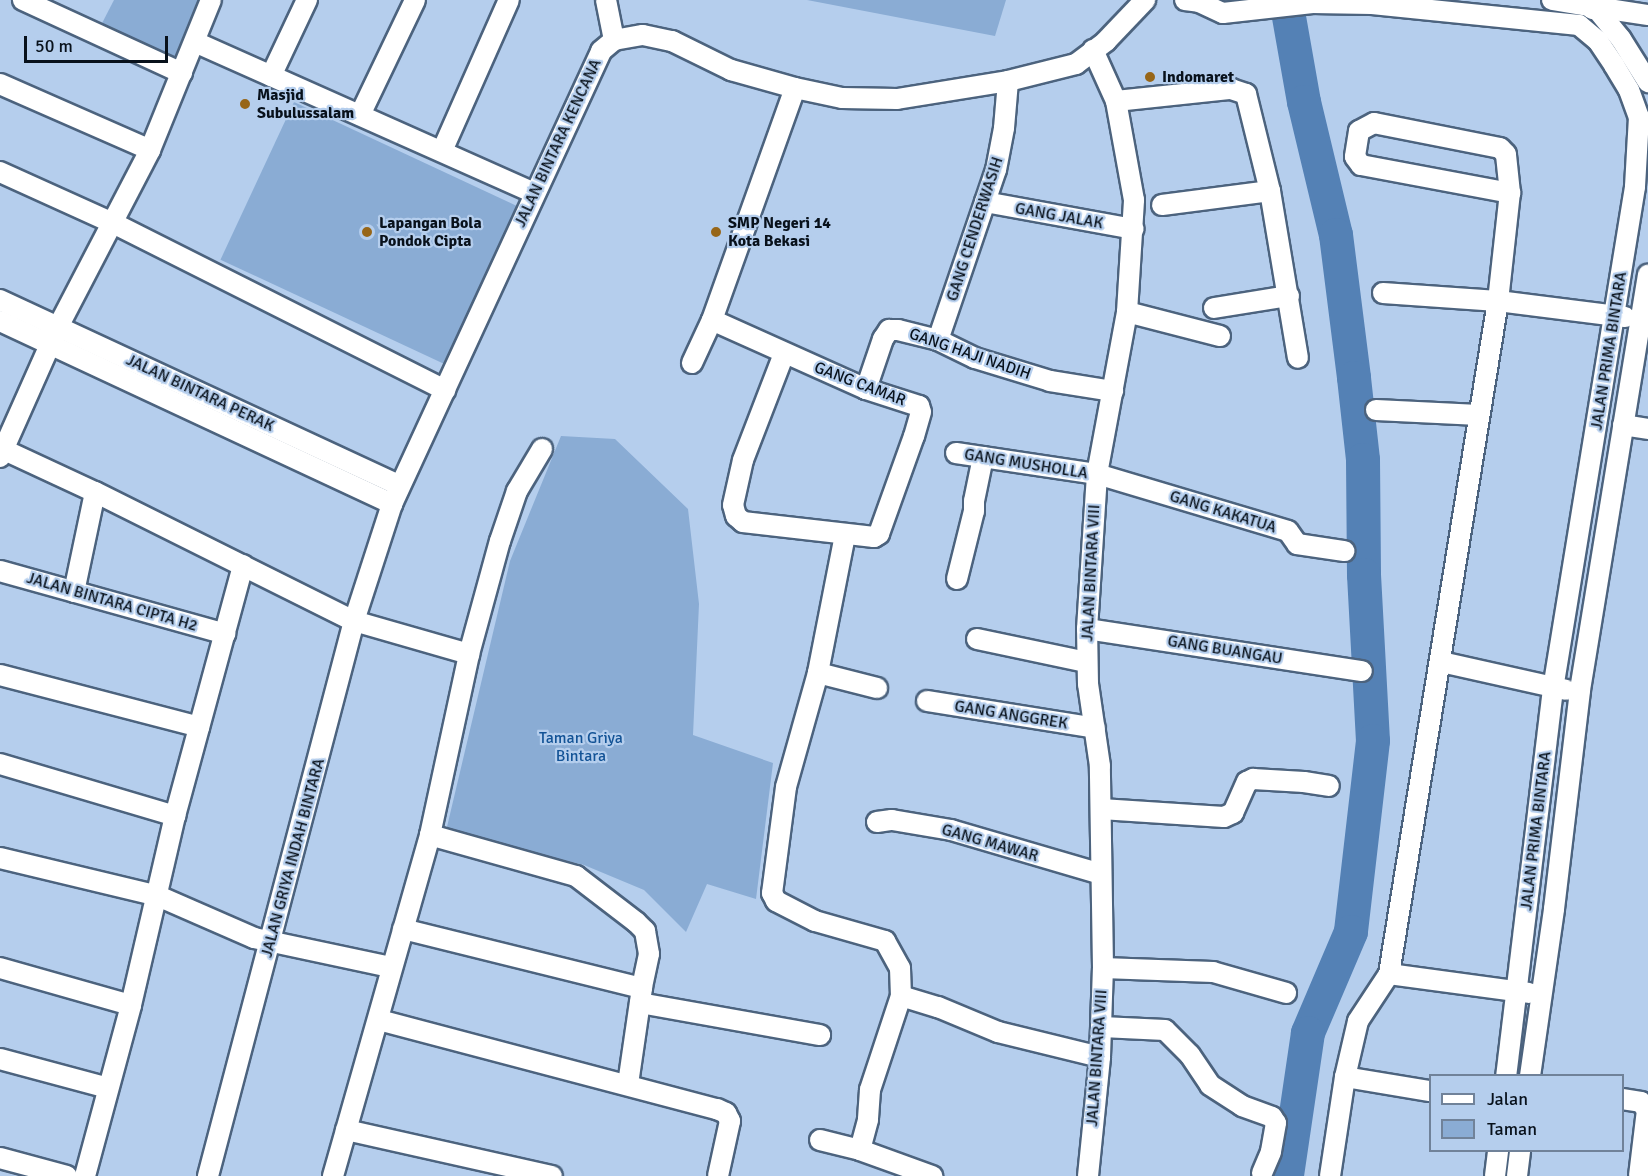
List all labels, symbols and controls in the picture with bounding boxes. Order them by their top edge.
scale bar [27,24,171,62]
text: 50 m [35,35,73,57]
street label: JALAN BINTARA KENCANA [511,56,605,230]
place label: Indomaret [1162,67,1234,87]
marker: Indomaret [1143,70,1157,84]
place label: Masjid Subulussalam [257,85,354,123]
marker: Masjid Subulussalam [238,97,252,111]
street label: GANG CENDERWASIH [943,154,1007,304]
street label: GANG JALAK [1014,199,1104,233]
place label: Lapangan Bola Pondok Cipta [379,213,482,251]
place label: SMP Negeri 14 Kota Bekasi [728,213,831,251]
marker: Lapangan Bola Pondok Cipta [360,225,374,239]
marker: SMP Negeri 14 Kota Bekasi [709,225,723,239]
street label: JALAN PRIMA BINTARA [1587,271,1631,431]
street label: GANG HAJI NADIH [907,324,1033,384]
street label: JALAN BINTARA PERAK [123,350,277,436]
street label: GANG CAMAR [812,358,908,410]
street label: GANG MUSHOLLA [963,445,1089,483]
street label: GANG KAKATUA [1167,487,1279,537]
street label: JALAN BINTARA VIII [1078,504,1104,642]
street label: JALAN BINTARA CIPTA H2 [24,568,200,636]
street label: GANG BUANGAU [1166,631,1284,669]
street label: GANG ANGGREK [953,697,1069,733]
park label: Taman Griya Bintara [539,728,623,766]
street label: JALAN PRIMA BINTARA [1517,750,1555,912]
street label: JALAN GRIYA INDAH BINTARA [257,756,329,960]
street label: GANG MAWAR [939,820,1041,866]
street label: JALAN BINTARA VIII [1083,989,1111,1127]
legend [1429,1074,1624,1152]
text: Jalan [1487,1088,1528,1110]
text: Taman [1487,1118,1537,1140]

